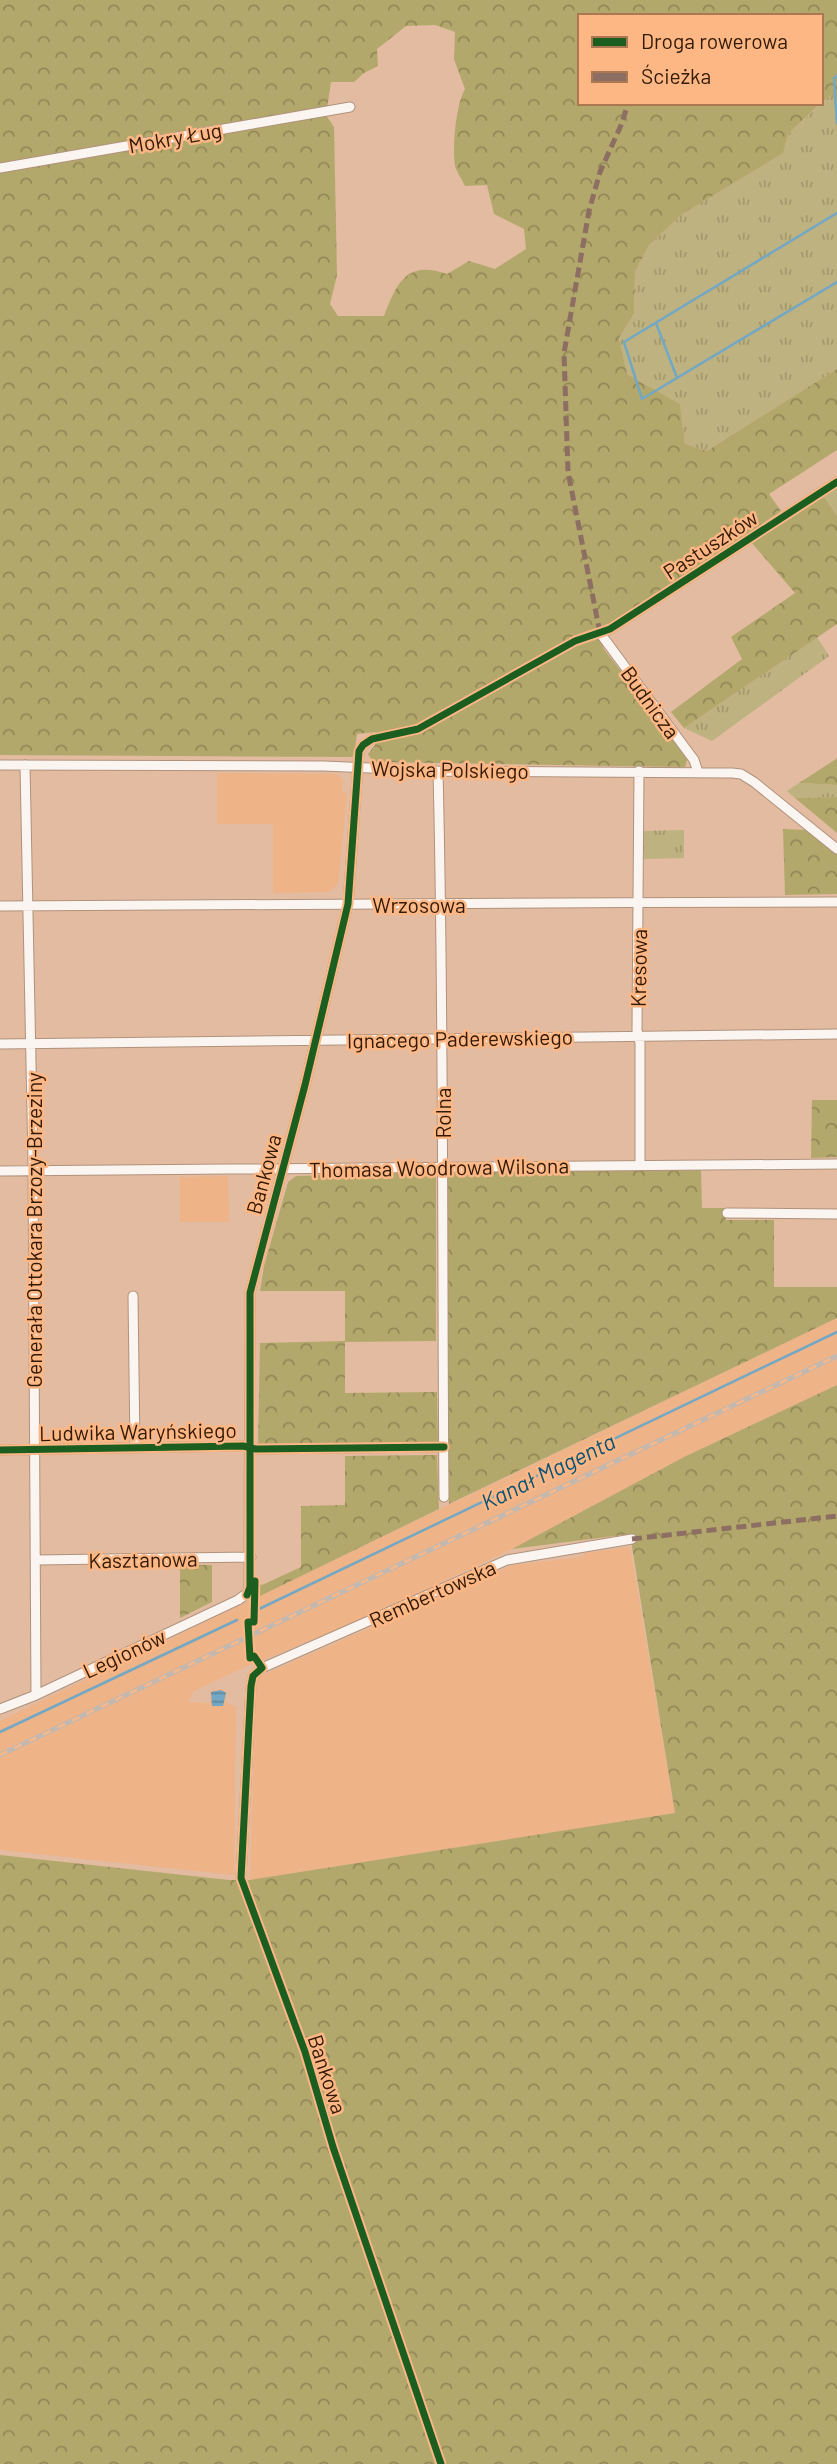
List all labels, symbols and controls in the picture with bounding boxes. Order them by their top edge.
legend [578,14,823,105]
text: Droga rowerowa [641,28,788,53]
text: Ścieżka [641,63,711,88]
street label: Mokry Ług [126,117,224,157]
street label: Pastuszków [658,504,762,584]
street label: Budnicza [616,661,686,743]
street label: Wojska Polskiego [371,755,529,783]
street label: Wrzosowa [372,892,466,917]
street label: Kresowa [625,929,651,1007]
street label: Ignacego Paderewskiego [347,1024,573,1052]
street label: Generała Ottokara Brzozy-Brzeziny [21,1072,46,1388]
street label: Rolna [430,1087,455,1139]
street label: Bankowa [240,1131,286,1217]
street label: Thomasa Woodrowa Wilsona [309,1152,569,1182]
street label: Ludwika Waryńskiego [39,1417,237,1445]
water label: Kanał Magenta [476,1426,620,1516]
street label: Kasztanowa [88,1546,198,1572]
street label: Rembertowska [365,1554,499,1632]
street label: Legionów [79,1623,169,1683]
street label: Bankowa [303,2031,353,2117]

